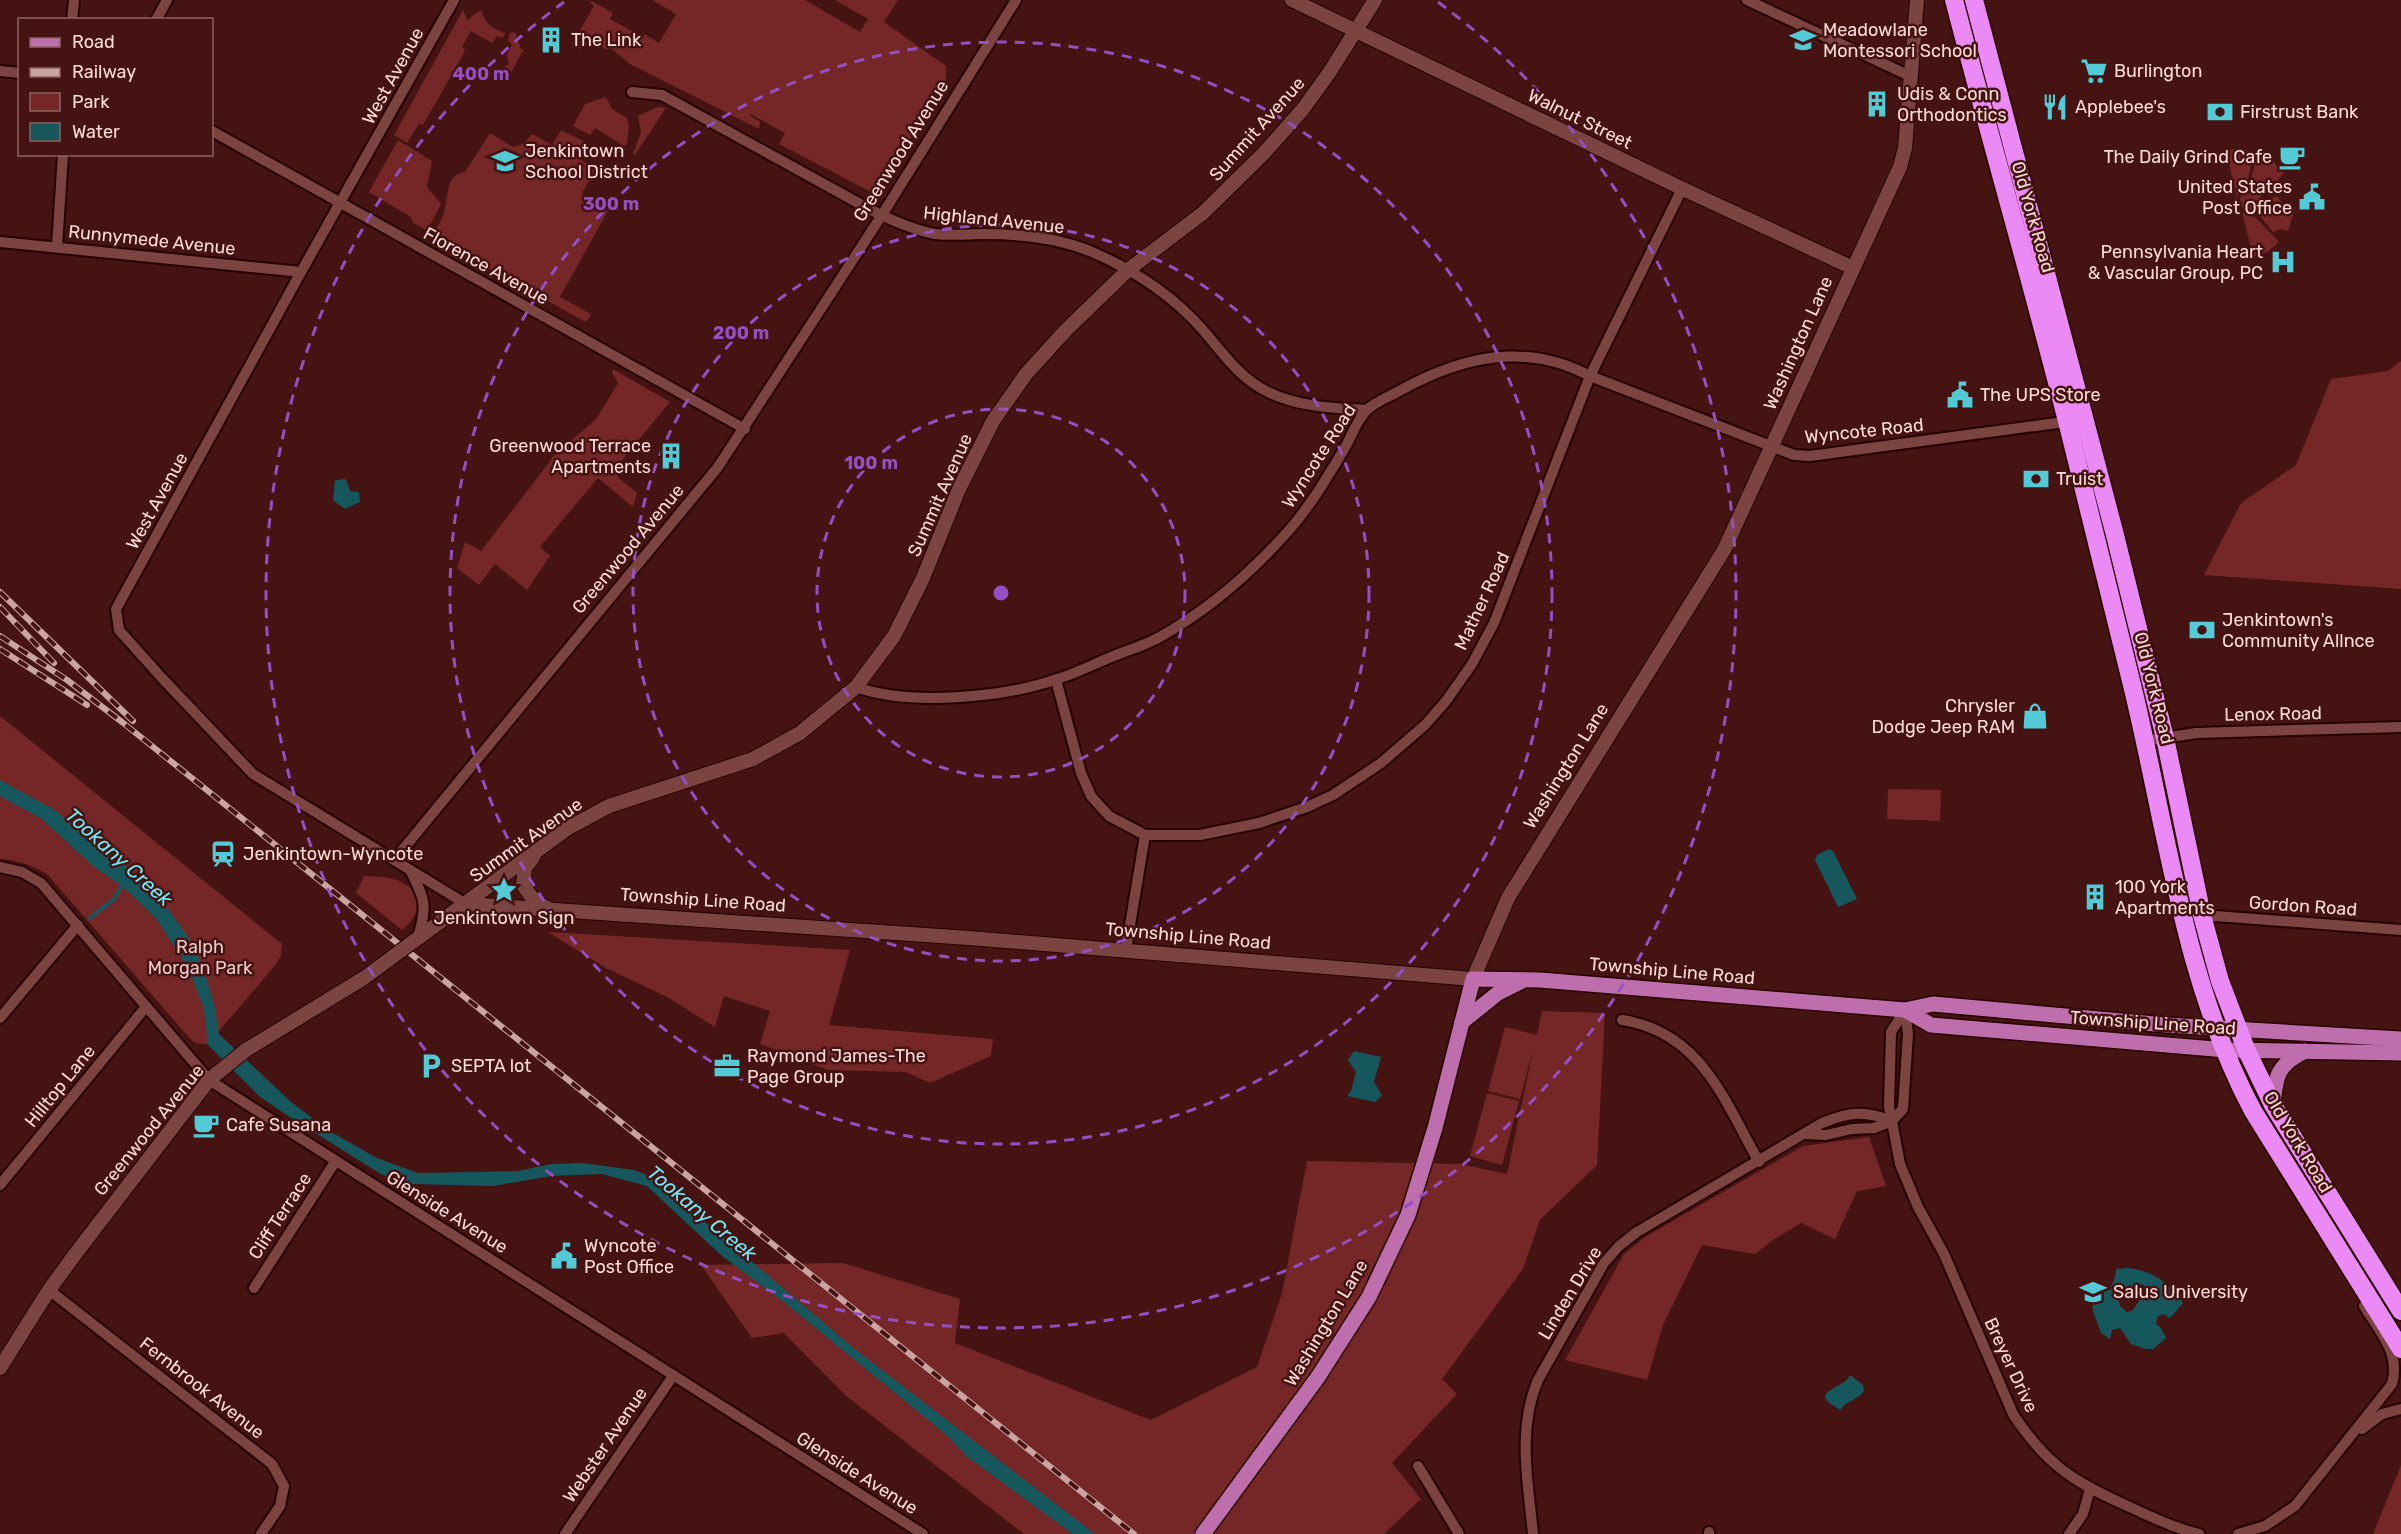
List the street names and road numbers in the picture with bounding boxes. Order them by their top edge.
street label: West Avenue [357,24,429,128]
street label: Summit Avenue [1205,72,1309,186]
street label: Greenwood Avenue [849,76,953,226]
street label: Walnut Street [1524,84,1636,154]
street label: Old York Road [2007,159,2059,275]
street label: Highland Avenue [922,202,1066,238]
street label: Runnymede Avenue [67,220,237,260]
street label: Florence Avenue [419,222,553,310]
street label: Washington Lane [1759,273,1837,413]
street label: Wyncote Road [1277,400,1361,512]
street label: Wyncote Road [1803,414,1925,448]
street label: Summit Avenue [903,430,977,560]
street label: West Avenue [121,449,193,553]
street label: Greenwood Avenue [567,480,689,618]
street label: Mather Road [1450,548,1514,654]
street label: Old York Road [2129,630,2179,746]
street label: Washington Lane [1519,699,1613,833]
street label: Lenox Road [2224,702,2322,726]
street label: Summit Avenue [465,793,587,887]
street label: Township Line Road [619,883,787,917]
street label: Gordon Road [2248,891,2358,921]
street label: Township Line Road [1104,918,1272,954]
street label: Township Line Road [1588,953,1756,989]
street label: Township Line Road [2069,1006,2237,1040]
street label: Hilltop Lane [20,1040,100,1132]
street label: Greenwood Avenue [89,1060,209,1200]
street label: Old York Road [2259,1087,2337,1197]
street label: Glenside Avenue [382,1166,512,1258]
street label: Cliff Terrace [244,1169,316,1263]
street label: Linden Drive [1534,1242,1606,1344]
street label: Washington Lane [1280,1256,1372,1390]
street label: Breyer Drive [1979,1314,2043,1416]
street label: Fernbrook Avenue [135,1332,269,1444]
street label: Webster Avenue [558,1383,652,1507]
street label: Glenside Avenue [792,1427,922,1519]

